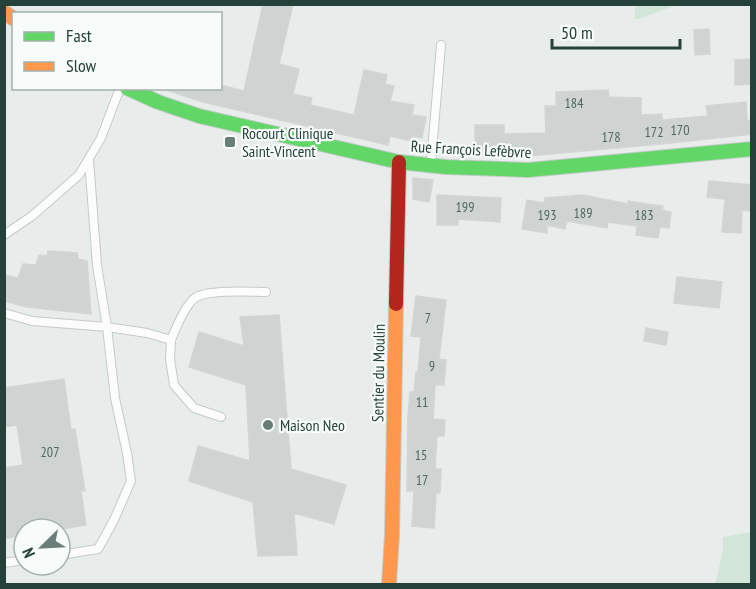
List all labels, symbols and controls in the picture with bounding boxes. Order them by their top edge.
legend [12,12,222,90]
scale bar [552,12,680,50]
text: 50 m [561,21,593,44]
text: Fast [66,24,92,47]
text: Slow [66,54,97,77]
house number: 184 [565,94,584,112]
house number: 170 [671,121,689,139]
place label: Rocourt Clinique Saint-Vincent [242,123,333,161]
house number: 172 [645,123,663,141]
house number: 178 [602,128,620,146]
marker: Rocourt Clinique Saint-Vincent [223,135,237,149]
street label: Rue François Lefèbvre [410,136,532,162]
house number: 199 [456,198,474,216]
house number: 189 [574,204,592,222]
house number: 193 [538,206,556,224]
house number: 183 [635,206,653,224]
house number: 7 [425,309,431,327]
street label: Sentier du Moulin [367,324,389,422]
house number: 9 [429,357,435,375]
house number: 11 [416,393,428,411]
place label: Maison Neo [280,415,345,435]
marker: Maison Neo [261,418,275,432]
house number: 207 [41,443,59,461]
house number: 15 [415,446,427,464]
house number: 17 [416,471,428,489]
north arrow [12,517,72,577]
text: N [17,545,39,561]

